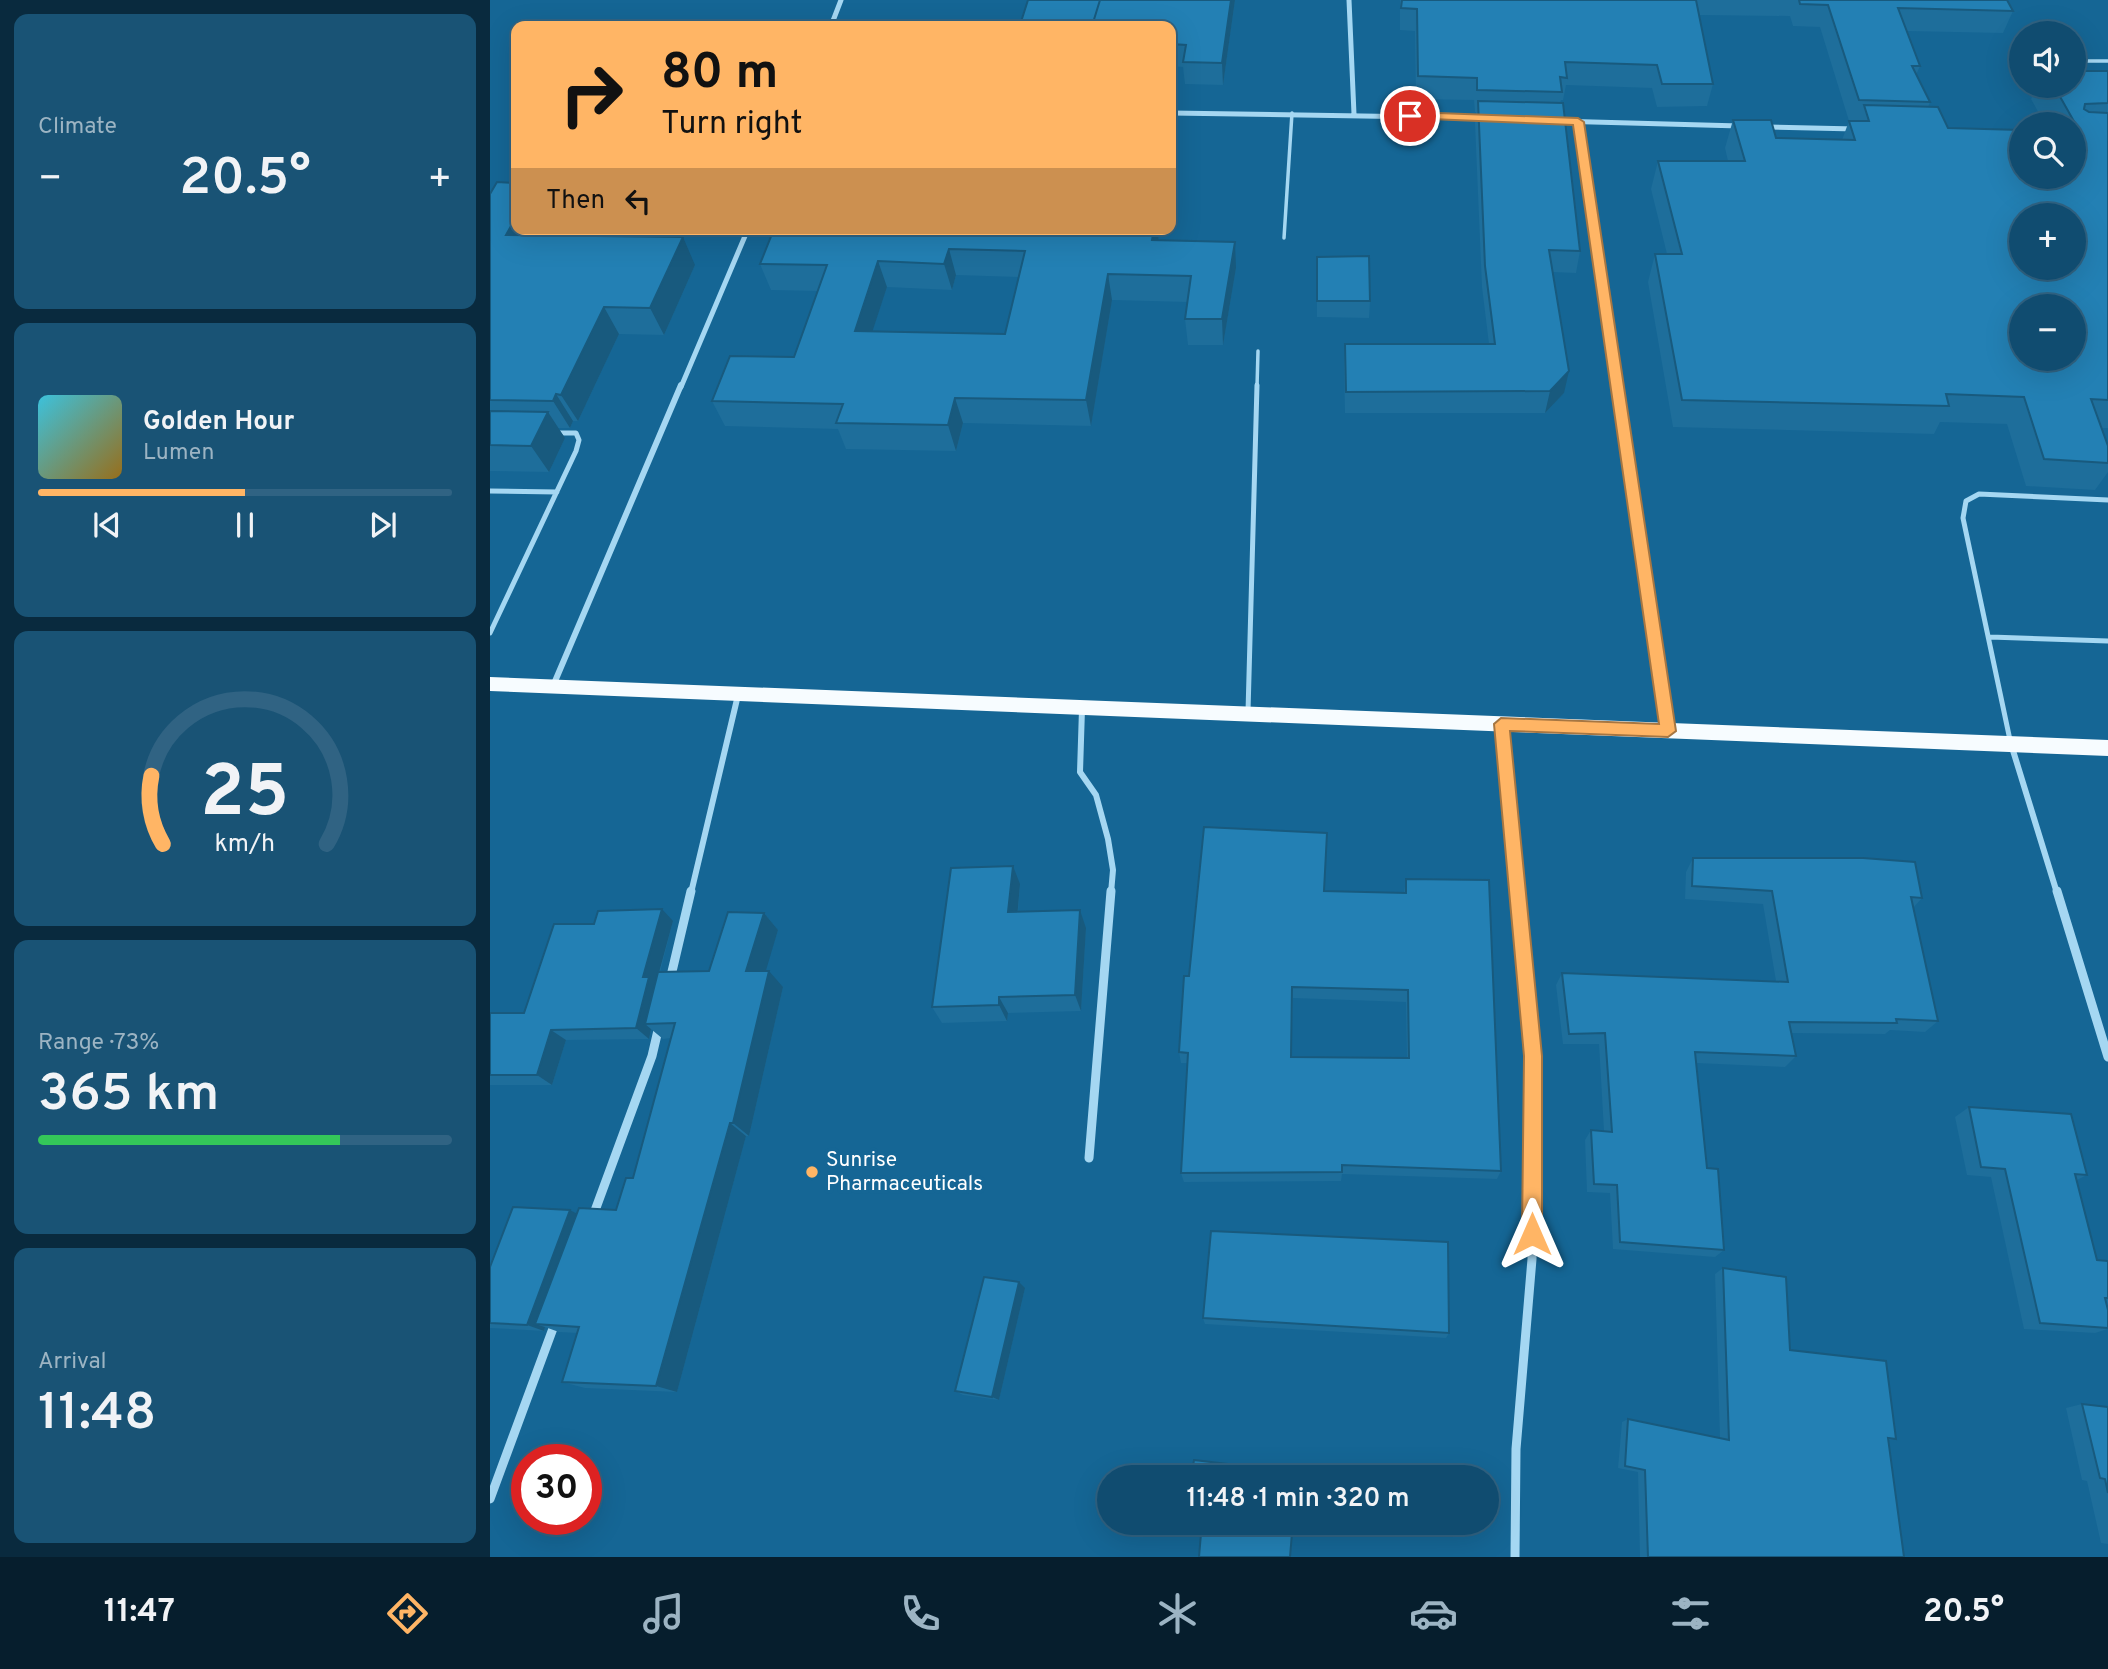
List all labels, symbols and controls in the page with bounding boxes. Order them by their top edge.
map controls [2009,21,2086,371]
button: sound [2009,21,2086,98]
text: 80 m [661,44,778,106]
icon: right [546,49,637,140]
pin [1380,86,1440,146]
icon: arrive [1391,97,1429,135]
text: Turn right [661,105,803,145]
button: search [2009,112,2086,189]
text: Climate [38,113,117,142]
text: 20.5° [179,147,311,213]
text: − [38,156,63,205]
text: + [427,156,452,205]
icon: left [619,182,657,220]
text: Then [546,185,605,218]
button: + [2009,203,2086,280]
button: − [2009,294,2086,371]
text: Golden Hour [143,406,294,439]
text: Lumen [143,439,214,468]
icon: previous [88,506,126,544]
icon: pause [226,506,264,544]
icon: next [364,506,402,544]
text: 25 [201,751,290,843]
text: km/h [215,829,275,861]
text: Range · 73% [38,1029,159,1058]
text: 365 km [38,1063,219,1129]
place label: Sunrise Pharmaceuticals [826,1147,983,1198]
marker: Sunrise Pharmaceuticals [804,1164,820,1180]
position arrow [1495,1197,1569,1271]
text: Arrival [38,1348,107,1377]
text: 11:48 [38,1382,156,1448]
speed limit sign: 30 [511,1444,602,1535]
text: 11:48 · 1 min · 320 m [1187,1483,1409,1516]
icon: directions [383,1589,432,1638]
icon: music [639,1589,688,1638]
icon: phone [896,1589,945,1638]
icon: climate [1153,1589,1202,1638]
icon: car [1409,1589,1458,1638]
icon: filters [1666,1589,1715,1638]
text: 11:47 [104,1593,175,1633]
text: 20.5° [1923,1593,2004,1633]

